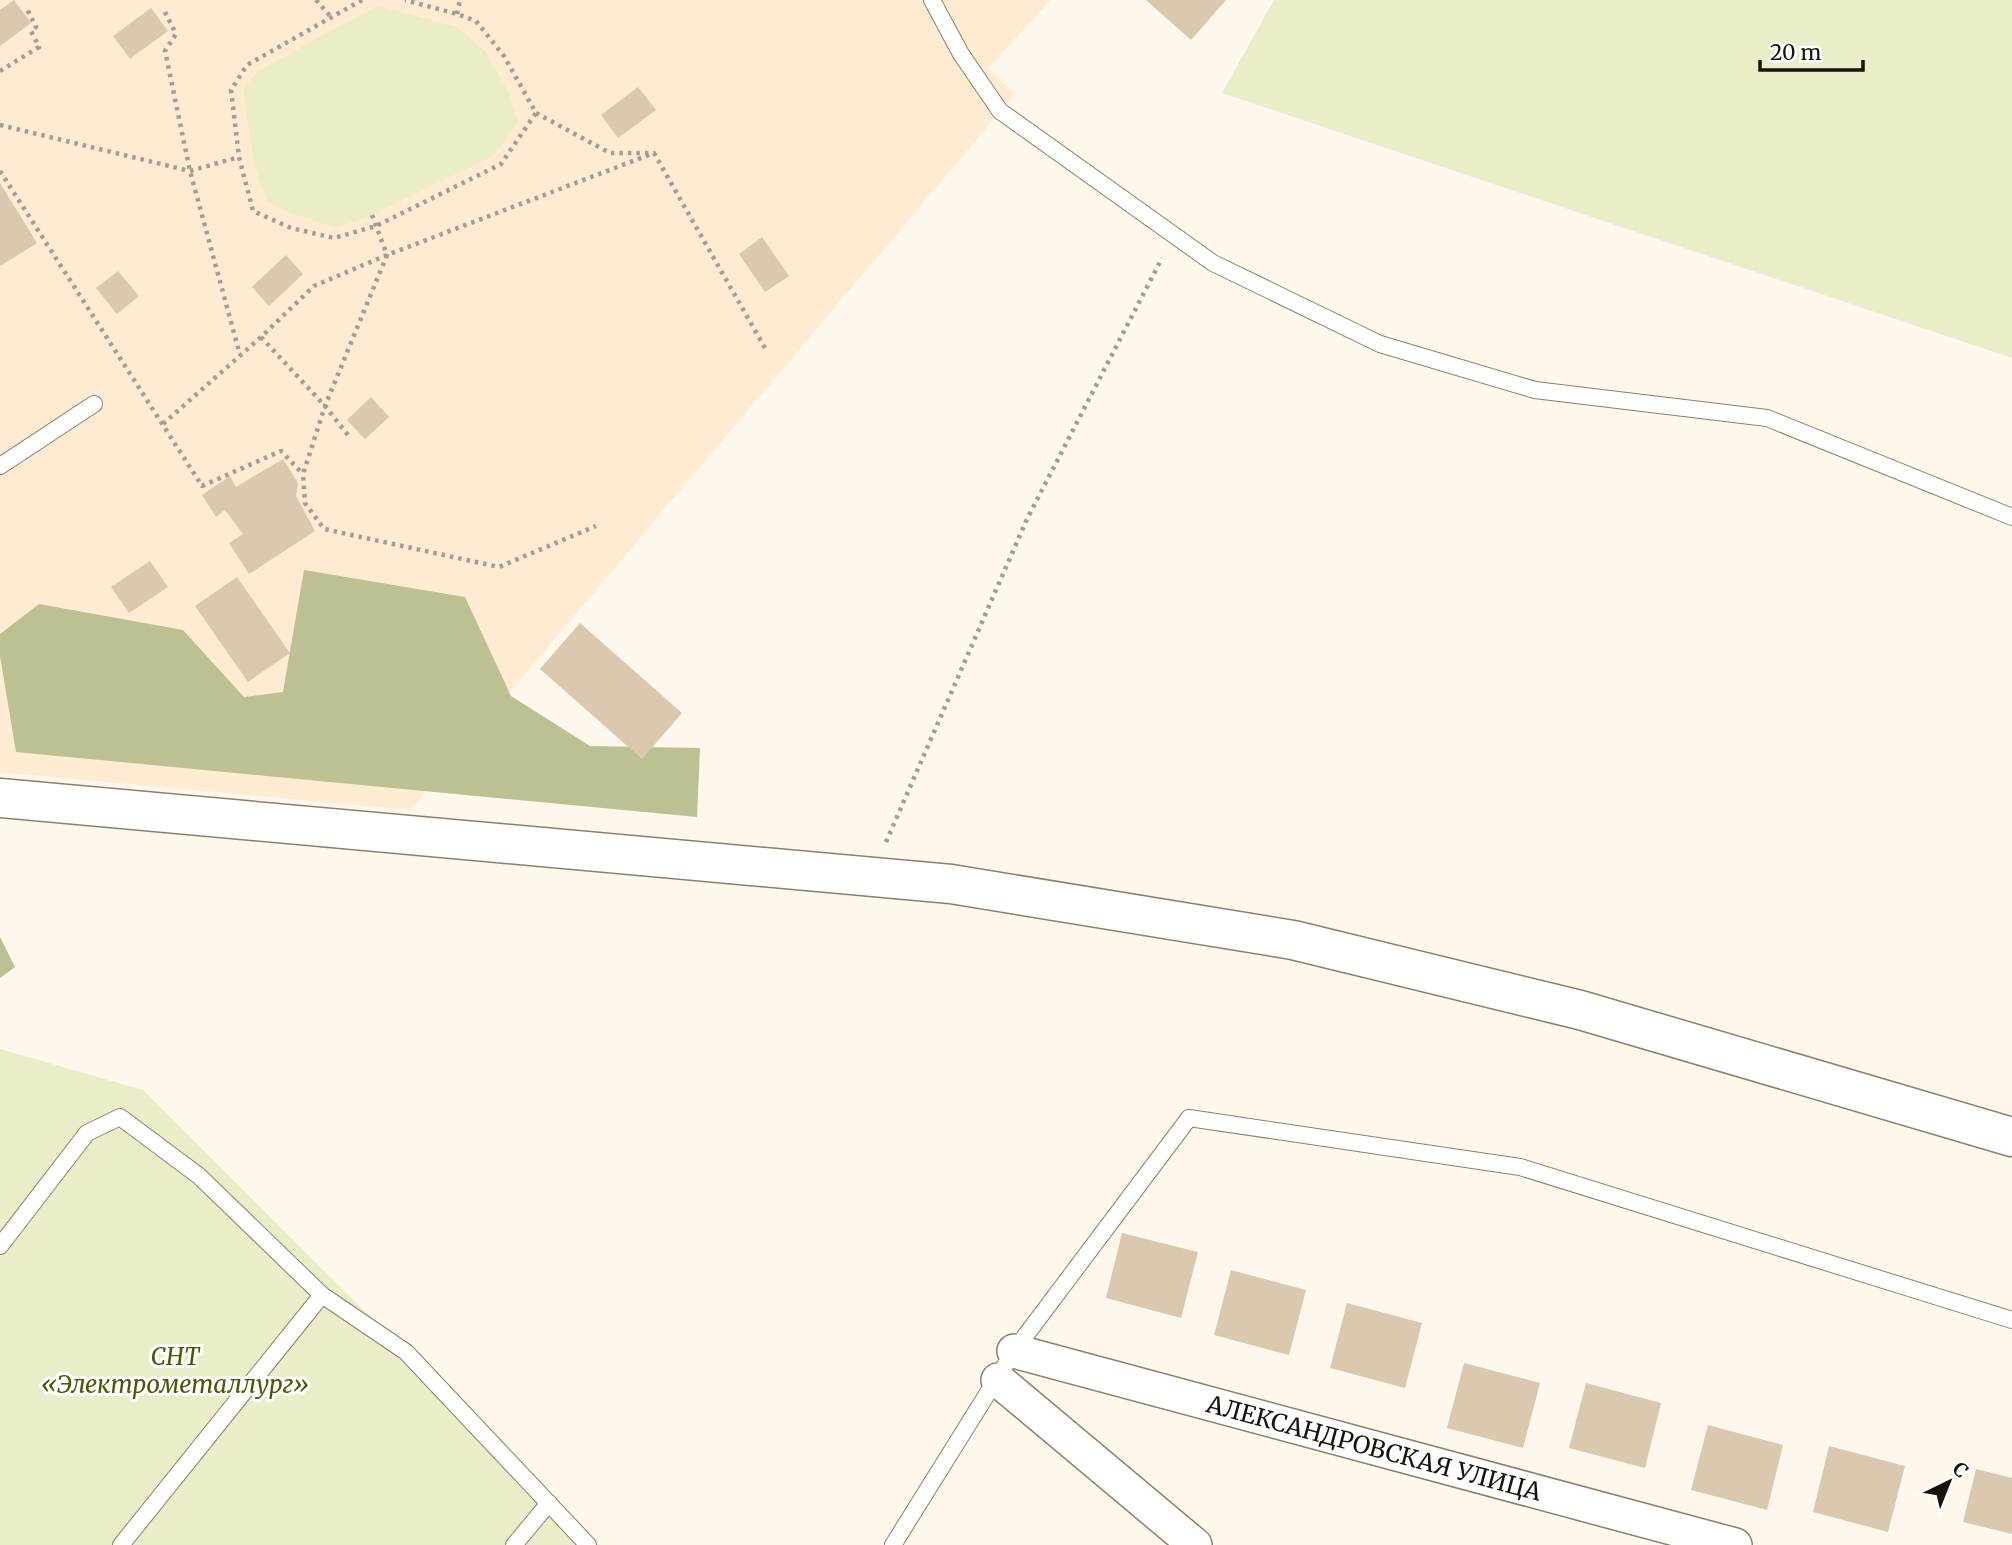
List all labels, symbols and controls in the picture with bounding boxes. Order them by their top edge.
scale bar [1760,28,1863,72]
text: 20 m [1770,39,1822,66]
park label: СНТ «Электрометаллург» [41,1341,309,1400]
street label: АЛЕКСАНДРОВСКАЯ УЛИЦА [1202,1388,1546,1508]
north arrow [1914,1447,1984,1517]
text: С [1948,1456,1973,1483]

